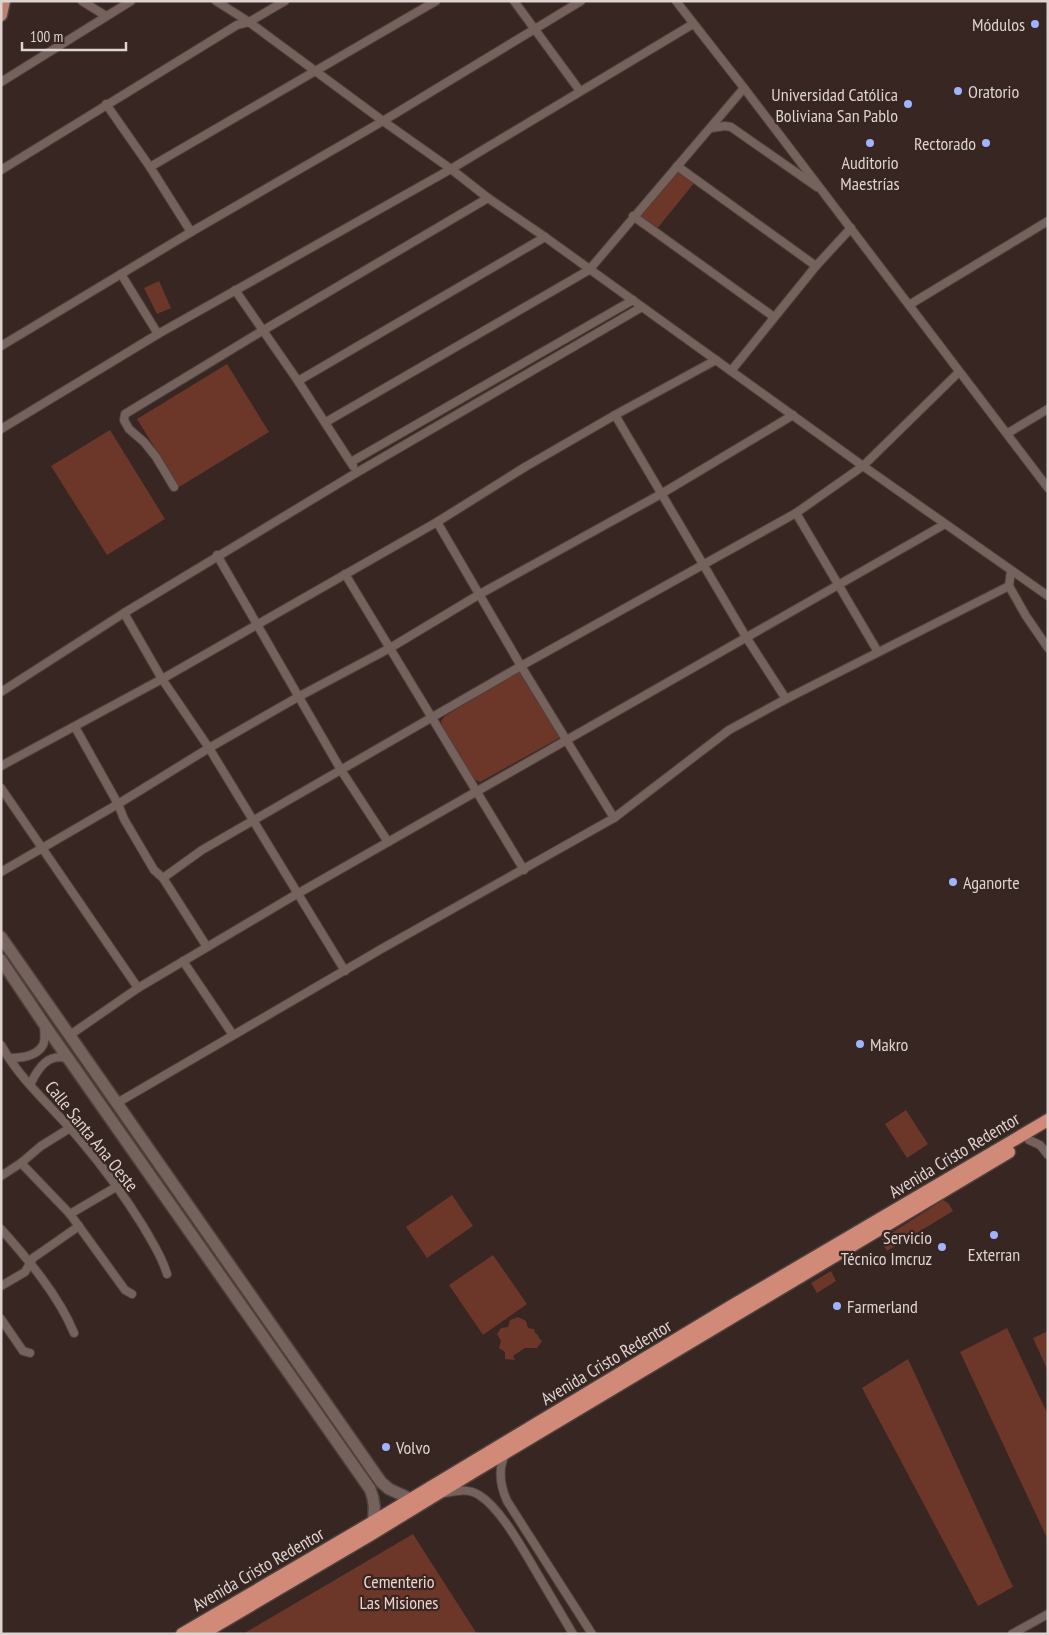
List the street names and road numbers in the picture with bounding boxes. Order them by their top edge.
street label: Calle Santa Ana Oeste [40,1076,144,1196]
street label: Avenida Cristo Redentor [884,1107,1024,1203]
street label: Avenida Cristo Redentor [536,1314,676,1410]
street label: Avenida Cristo Redentor [188,1522,328,1616]

